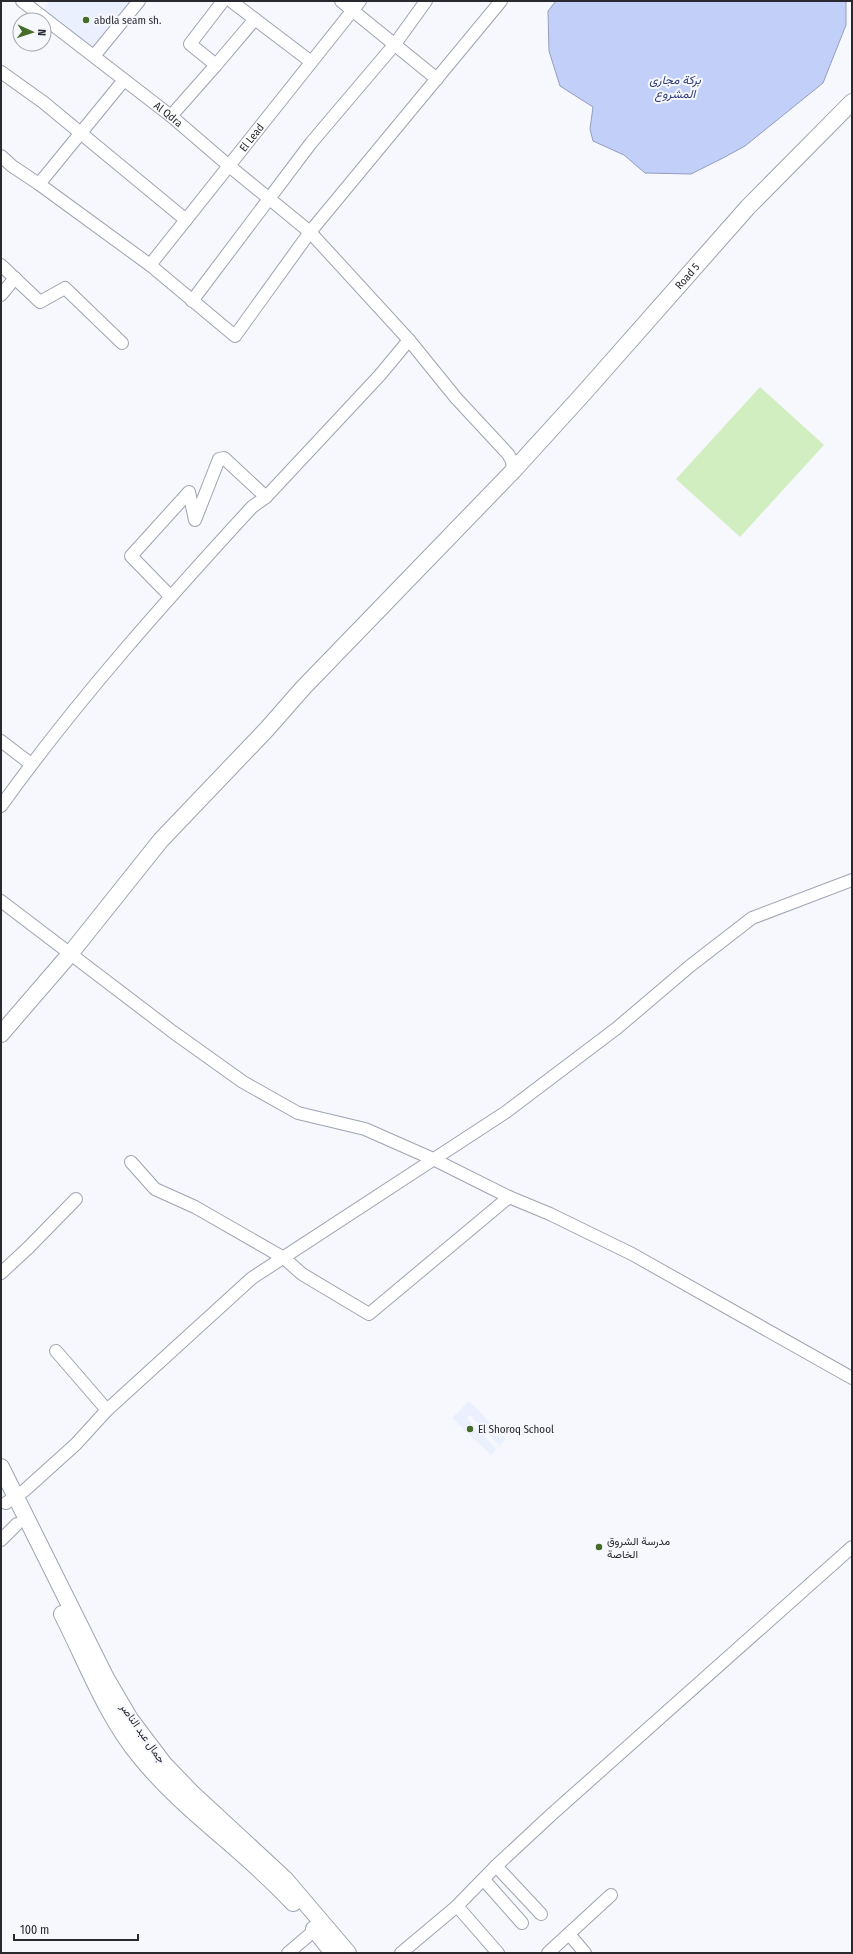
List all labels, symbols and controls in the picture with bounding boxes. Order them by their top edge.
north arrow [12,12,52,52]
place label: abdla seam sh. [94,14,161,27]
marker: abdla seam sh. [81,15,91,25]
text: N [35,29,48,36]
water label: بركة مجارى المشروع [649,73,701,103]
street label: Al Qdra [151,99,185,130]
street label: El Lead [237,121,267,154]
street label: Road 5 [673,261,702,292]
place label: El Shoroq School [478,1423,554,1436]
marker: El Shoroq School [465,1424,475,1434]
place label: مدرسة الشروق الخاصة [607,1535,670,1561]
marker: مدرسة الشروق الخاصة [594,1542,604,1552]
street label: جمال عبد الناصر [117,1700,168,1766]
scale bar [14,1916,138,1942]
text: 100 m [20,1923,49,1937]

